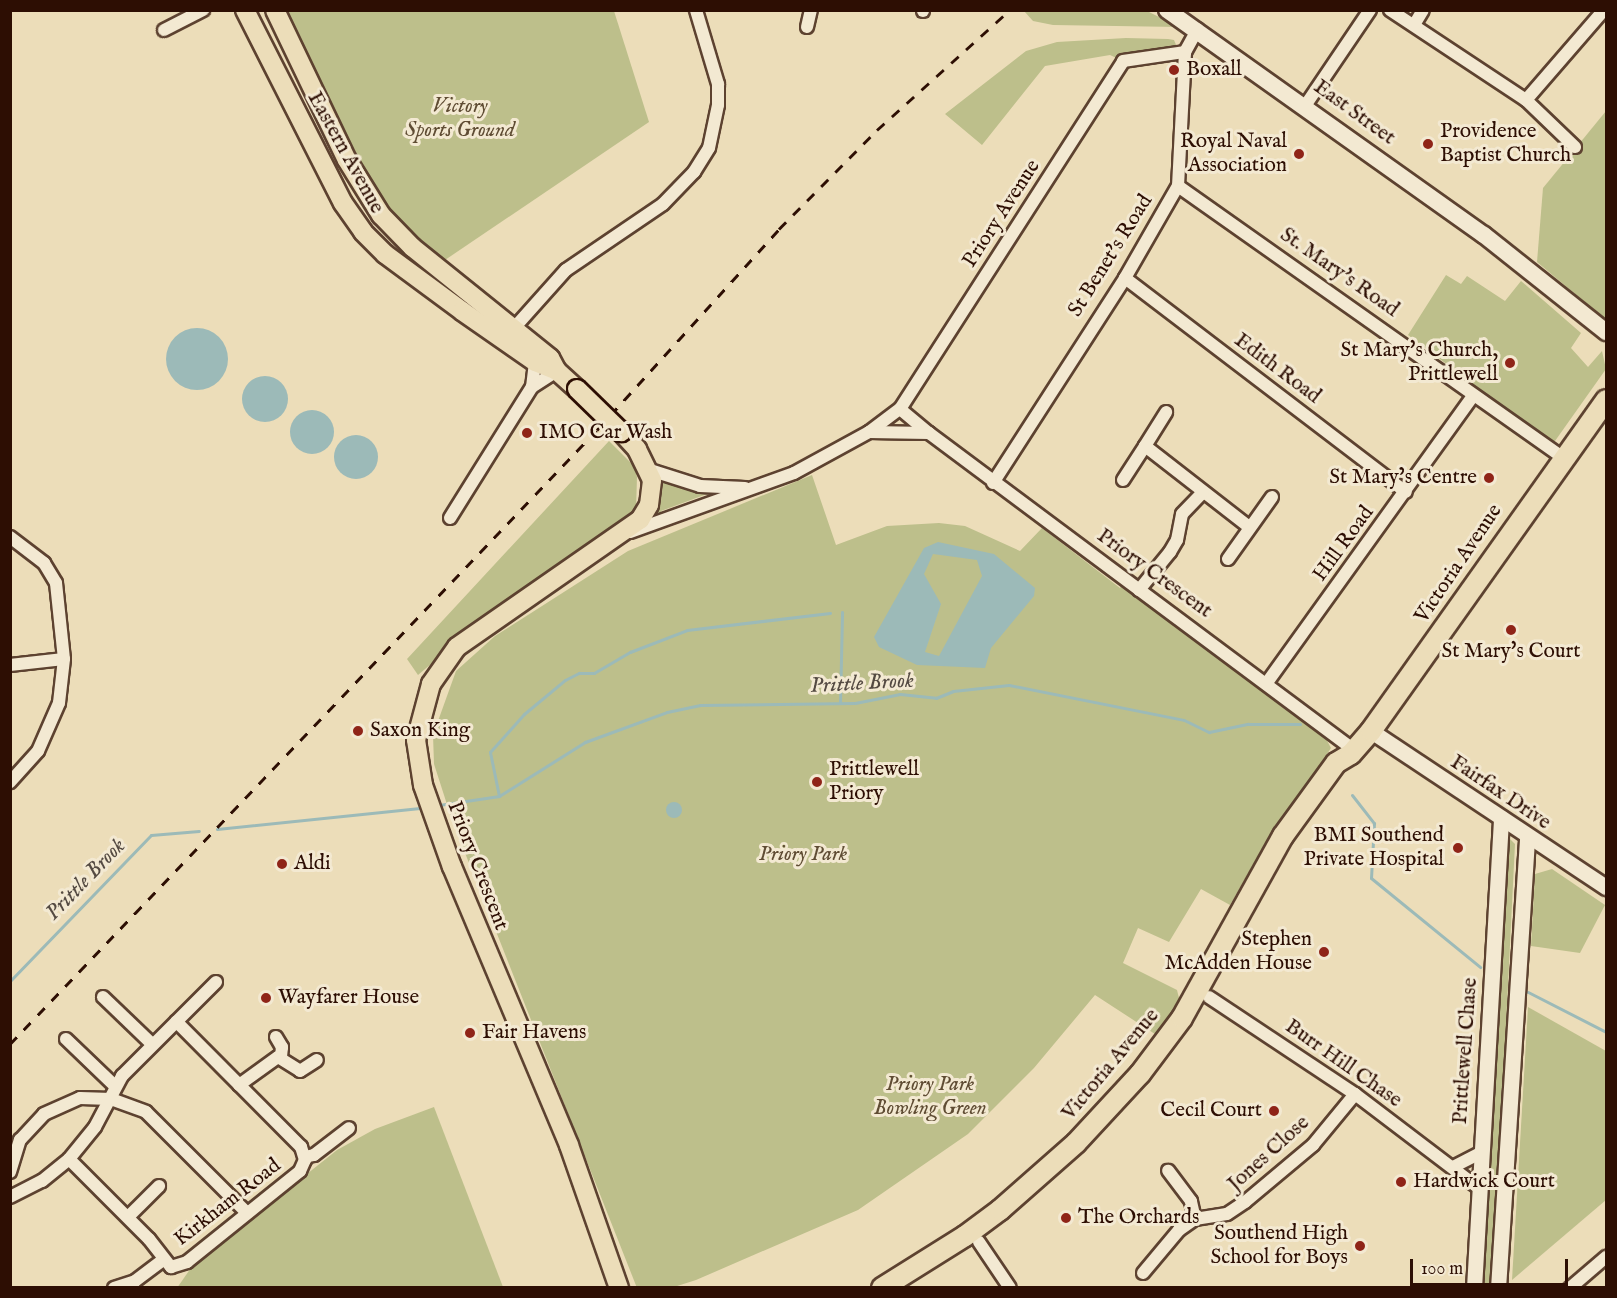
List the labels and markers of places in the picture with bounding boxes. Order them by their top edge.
place label: Boxall [1186,57,1242,83]
marker: Boxall [1167,63,1181,77]
place label: Providence Baptist Church [1440,119,1571,169]
place label: Royal Naval Association [1180,129,1287,179]
marker: Providence Baptist Church [1421,137,1435,151]
marker: Royal Naval Association [1292,147,1306,161]
place label: St Mary's Church, Prittlewell [1340,338,1498,388]
marker: St Mary's Church, Prittlewell [1503,356,1517,370]
place label: IMO Car Wash [539,420,672,446]
marker: IMO Car Wash [520,426,534,440]
place label: St Mary’s Centre [1329,465,1477,491]
marker: St Mary’s Centre [1482,471,1496,485]
marker: St Mary's Court [1504,623,1518,637]
place label: St Mary's Court [1441,639,1581,665]
place label: Saxon King [370,718,470,744]
marker: Saxon King [351,724,365,738]
place label: Prittlewell Priory [829,757,919,807]
marker: Prittlewell Priory [810,775,824,789]
place label: BMI Southend Private Hospital [1304,823,1444,873]
marker: BMI Southend Private Hospital [1449,839,1467,857]
place label: Aldi [294,851,331,877]
marker: Aldi [275,857,289,871]
place label: Stephen McAdden House [1165,927,1312,977]
marker: Stephen McAdden House [1317,945,1331,959]
place label: Wayfarer House [278,985,419,1011]
marker: Wayfarer House [259,991,273,1005]
place label: Fair Havens [482,1020,586,1046]
marker: Fair Havens [463,1026,477,1040]
place label: Cecil Court [1160,1098,1262,1124]
marker: Cecil Court [1267,1104,1281,1118]
place label: Hardwick Court [1413,1169,1555,1195]
marker: Hardwick Court [1394,1175,1408,1189]
place label: The Orchards [1078,1205,1199,1231]
marker: The Orchards [1059,1211,1073,1225]
place label: Southend High School for Boys [1210,1221,1348,1271]
marker: Southend High School for Boys [1353,1239,1367,1253]

